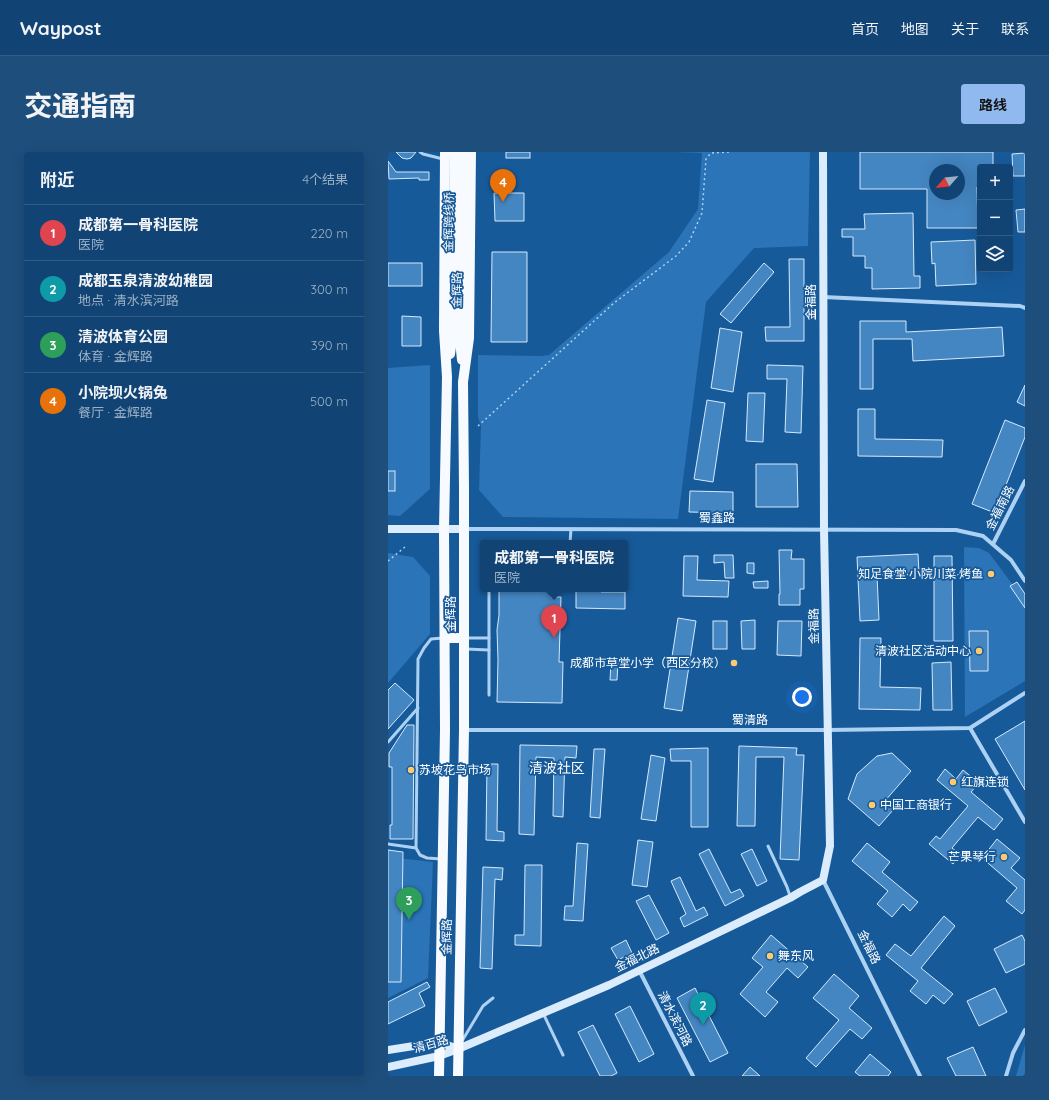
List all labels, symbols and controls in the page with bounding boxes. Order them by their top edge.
text: Waypost [20,16,102,40]
text: 首页 [851,20,879,38]
text: 地图 [901,20,929,38]
text: 关于 [951,20,979,38]
text: 联系 [1001,20,1029,38]
button: 路线 [961,84,1025,124]
text: 交通指南 [24,88,136,123]
north arrow [929,164,965,200]
map controls [977,164,1013,272]
button: + [977,164,1013,200]
text: 附近 [40,169,74,190]
pin: 4 [490,169,516,202]
text: 4个结果 [302,171,348,187]
street label: 金辉跨线桥 [440,192,457,252]
button: − [977,200,1013,236]
text: 成都第一骨科医院 [78,215,198,234]
text: 1 [50,225,56,241]
text: 220 m [310,225,348,241]
text: 医院 [78,236,104,252]
button: layers [977,236,1013,272]
text: 成都玉泉清波幼稚园 [78,271,213,290]
street label: 金辉路 [449,272,464,308]
text: 2 [49,281,57,297]
text: 300 m [310,281,348,297]
street label: 金福路 [803,284,818,320]
text: 地点 · 清水滨河路 [78,292,179,308]
text: 清波体育公园 [78,327,168,346]
text: 3 [50,337,56,353]
text: 390 m [311,337,348,353]
text: 体育 · 金辉路 [78,348,153,364]
text: 小院坝火锅兔 [78,383,168,402]
text: 4 [49,393,57,409]
text: 500 m [310,393,348,409]
text: 餐厅 · 金辉路 [78,404,153,420]
street label: 金福南路 [982,483,1017,533]
street label: 蜀鑫路 [699,510,735,525]
popup [480,540,628,592]
text: 成都第一骨科医院 [494,548,614,567]
place label: 知足食堂·小院川菜·烤鱼 [858,566,983,581]
text: 医院 [494,569,520,585]
marker: 知足食堂·小院川菜·烤鱼 [986,569,996,579]
street label: 金辉路 [443,596,458,632]
pin: 1 [541,605,567,638]
street label: 金福路 [806,608,821,644]
place label: 清波社区活动中心 [875,643,971,658]
marker: 清波社区活动中心 [974,646,984,656]
place label: 成都市草堂小学（西区分校） [570,655,726,670]
marker: 成都市草堂小学（西区分校） [729,658,739,668]
your location [792,687,812,707]
street label: 蜀清路 [732,712,768,727]
district label: 清波社区 [529,759,585,777]
place label: 苏坡花鸟市场 [419,762,491,777]
marker: 苏坡花鸟市场 [406,765,416,775]
place label: 红旗连锁 [961,774,1009,789]
marker: 红旗连锁 [948,777,958,787]
place label: 中国工商银行 [880,797,952,812]
marker: 中国工商银行 [867,800,877,810]
place label: 芒果琴行 [948,849,996,864]
marker: 芒果琴行 [999,852,1009,862]
pin: 3 [396,887,422,920]
street label: 金辉路 [439,919,454,955]
street label: 金福路 [855,927,884,966]
street label: 金福北路 [612,940,662,975]
place label: 舞东风 [778,948,814,963]
marker: 舞东风 [765,951,775,961]
street label: 清水滨河路 [655,989,696,1049]
pin: 2 [690,992,716,1025]
street label: 清百路 [411,1031,450,1056]

